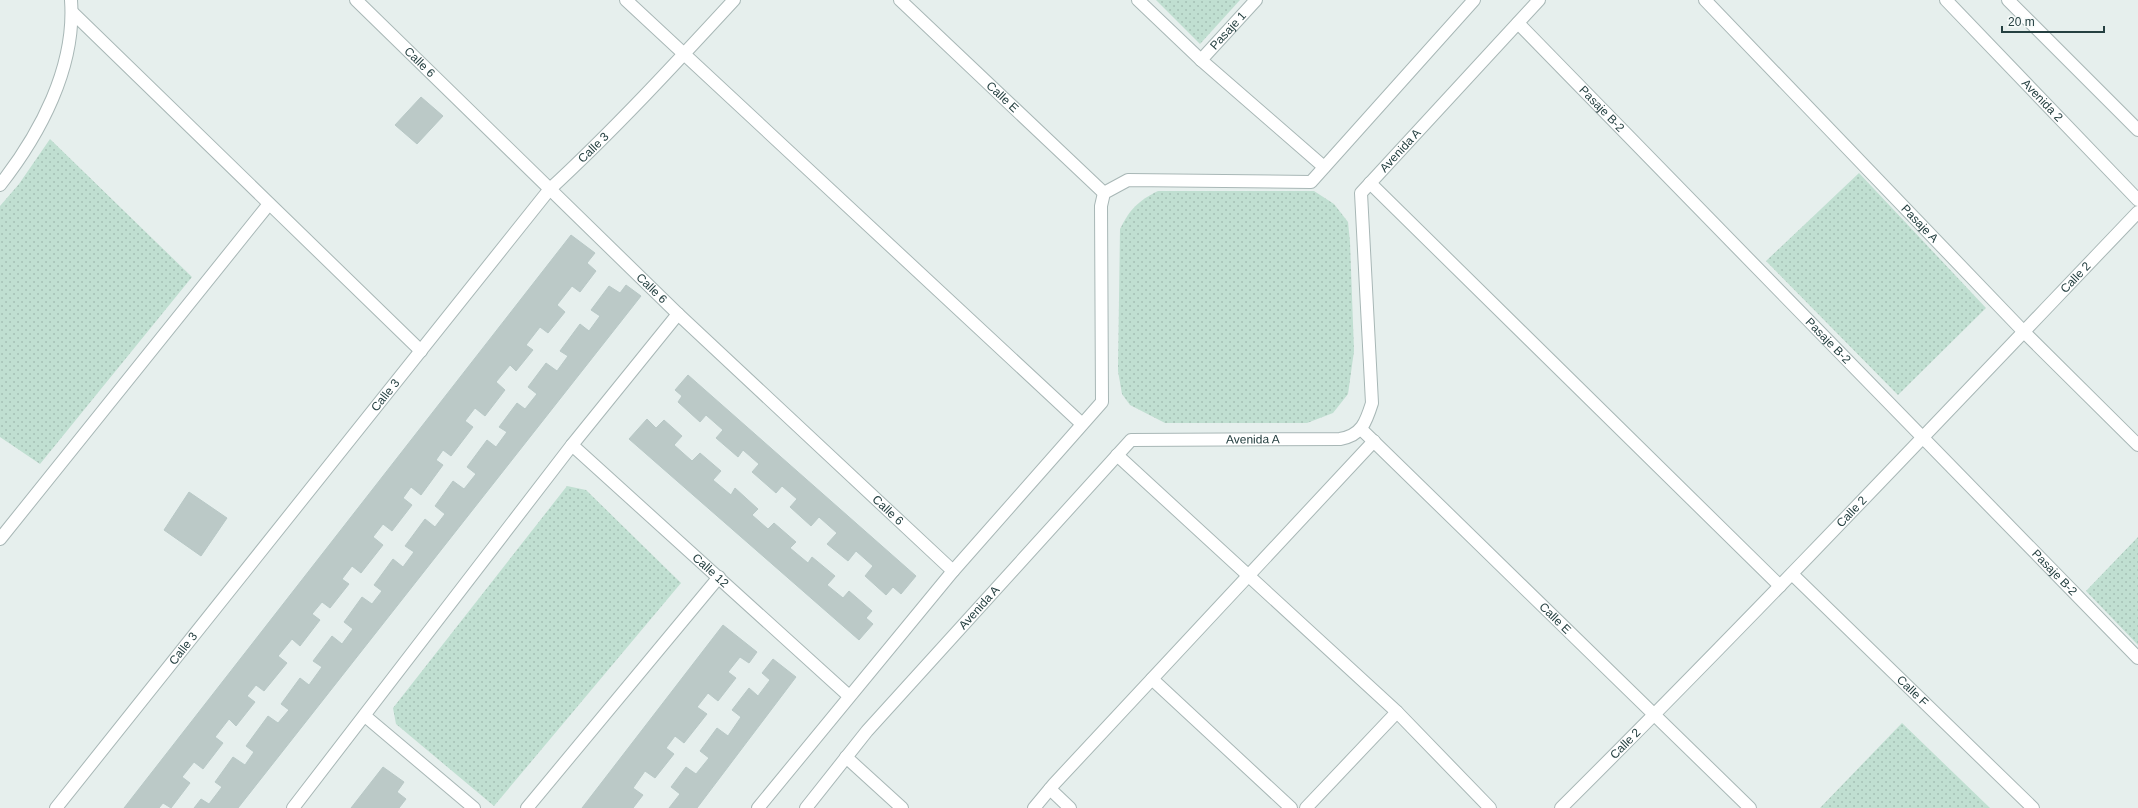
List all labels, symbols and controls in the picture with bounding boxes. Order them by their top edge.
street label: Pasaje 1 [1207,8,1249,52]
scale bar [2002,8,2104,34]
text: 20 m [2008,15,2035,29]
street label: Calle 6 [401,44,438,80]
street label: Avenida 2 [2019,76,2066,125]
street label: Calle E [984,79,1021,115]
street label: Pasaje B-2 [1576,83,1628,135]
street label: Avenida A [1377,126,1424,175]
street label: Calle 3 [575,129,612,166]
street label: Pasaje A [1898,202,1941,245]
street label: Calle 2 [2057,259,2094,296]
street label: Calle 6 [633,270,670,307]
street label: Pasaje B-2 [1803,315,1854,367]
street label: Calle 3 [368,376,403,414]
street label: Avenida A [1226,432,1280,447]
street label: Calle 6 [869,492,907,528]
street label: Calle 2 [1834,493,1870,530]
street label: Pasaje B-2 [2029,547,2080,599]
street label: Calle 12 [690,551,732,591]
street label: Avenida A [956,583,1002,632]
street label: Calle E [1536,600,1574,637]
street label: Calle 3 [166,629,201,668]
street label: Calle F [1894,673,1931,709]
street label: Calle 2 [1607,725,1644,762]

